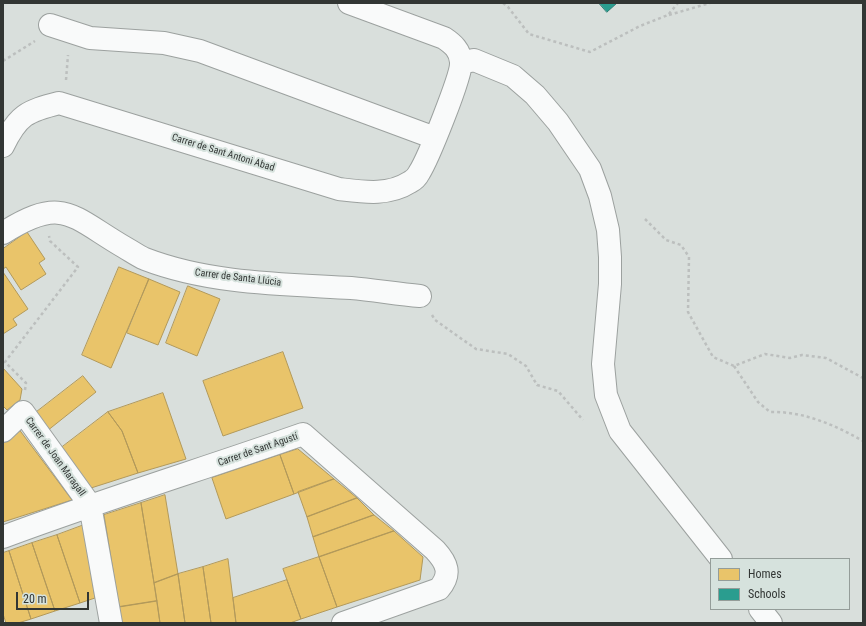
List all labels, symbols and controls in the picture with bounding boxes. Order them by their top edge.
street label: Carrer de Sant Antoni Abad [170,132,276,174]
street label: Carrer de Santa Llúcia [194,267,282,289]
street label: Carrer de Joan Maragall [22,415,88,499]
street label: Carrer de Sant Agustí [216,431,300,469]
legend [710,558,850,610]
text: Homes [748,567,782,581]
scale bar [18,584,91,610]
text: Schools [748,587,786,601]
text: 20 m [23,592,47,606]

